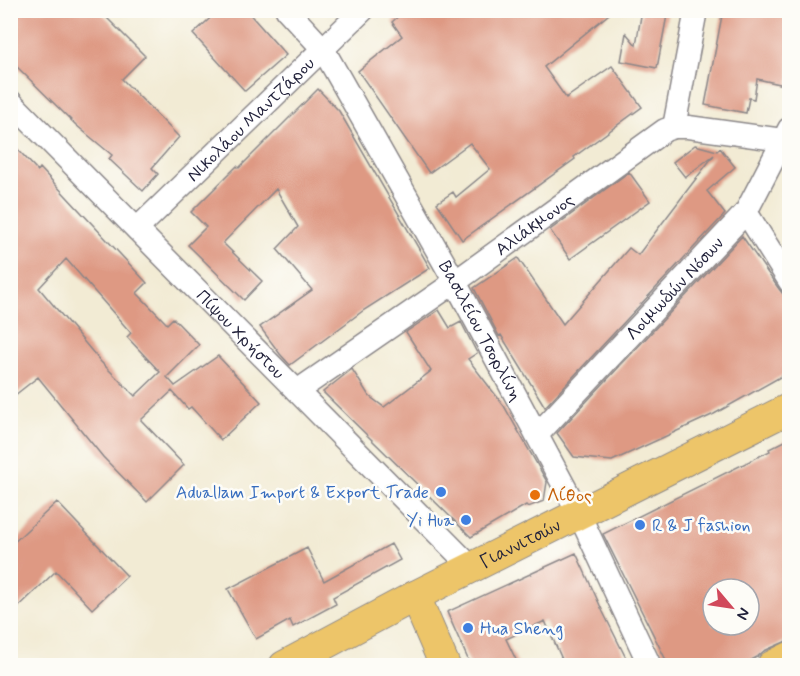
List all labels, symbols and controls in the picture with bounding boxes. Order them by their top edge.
street label: Νικολάου Μαντζάρου [182,52,320,187]
street label: Αλιάκμονος [491,189,579,262]
street label: Λοιμωδών Νόσων [621,232,730,346]
street label: Βασιλείου Τσορλίνη [432,257,528,406]
street label: Πίψου Χρήστου [190,285,290,385]
place label: Aduallam Import & Export Trade [176,481,429,505]
place label: Λίθος [547,484,592,508]
marker: Aduallam Import & Export Trade [434,485,448,499]
marker: Λίθος [528,488,542,502]
place label: Yi Hua [406,509,454,533]
marker: Yi Hua [459,513,473,527]
street label: Γιαννιτσών [476,514,565,575]
place label: R & J fashion [652,514,751,538]
marker: R & J fashion [633,518,647,532]
north arrow [701,577,761,637]
text: N [731,604,755,623]
place label: Hua Sheng [480,617,563,641]
marker: Hua Sheng [461,621,475,635]

